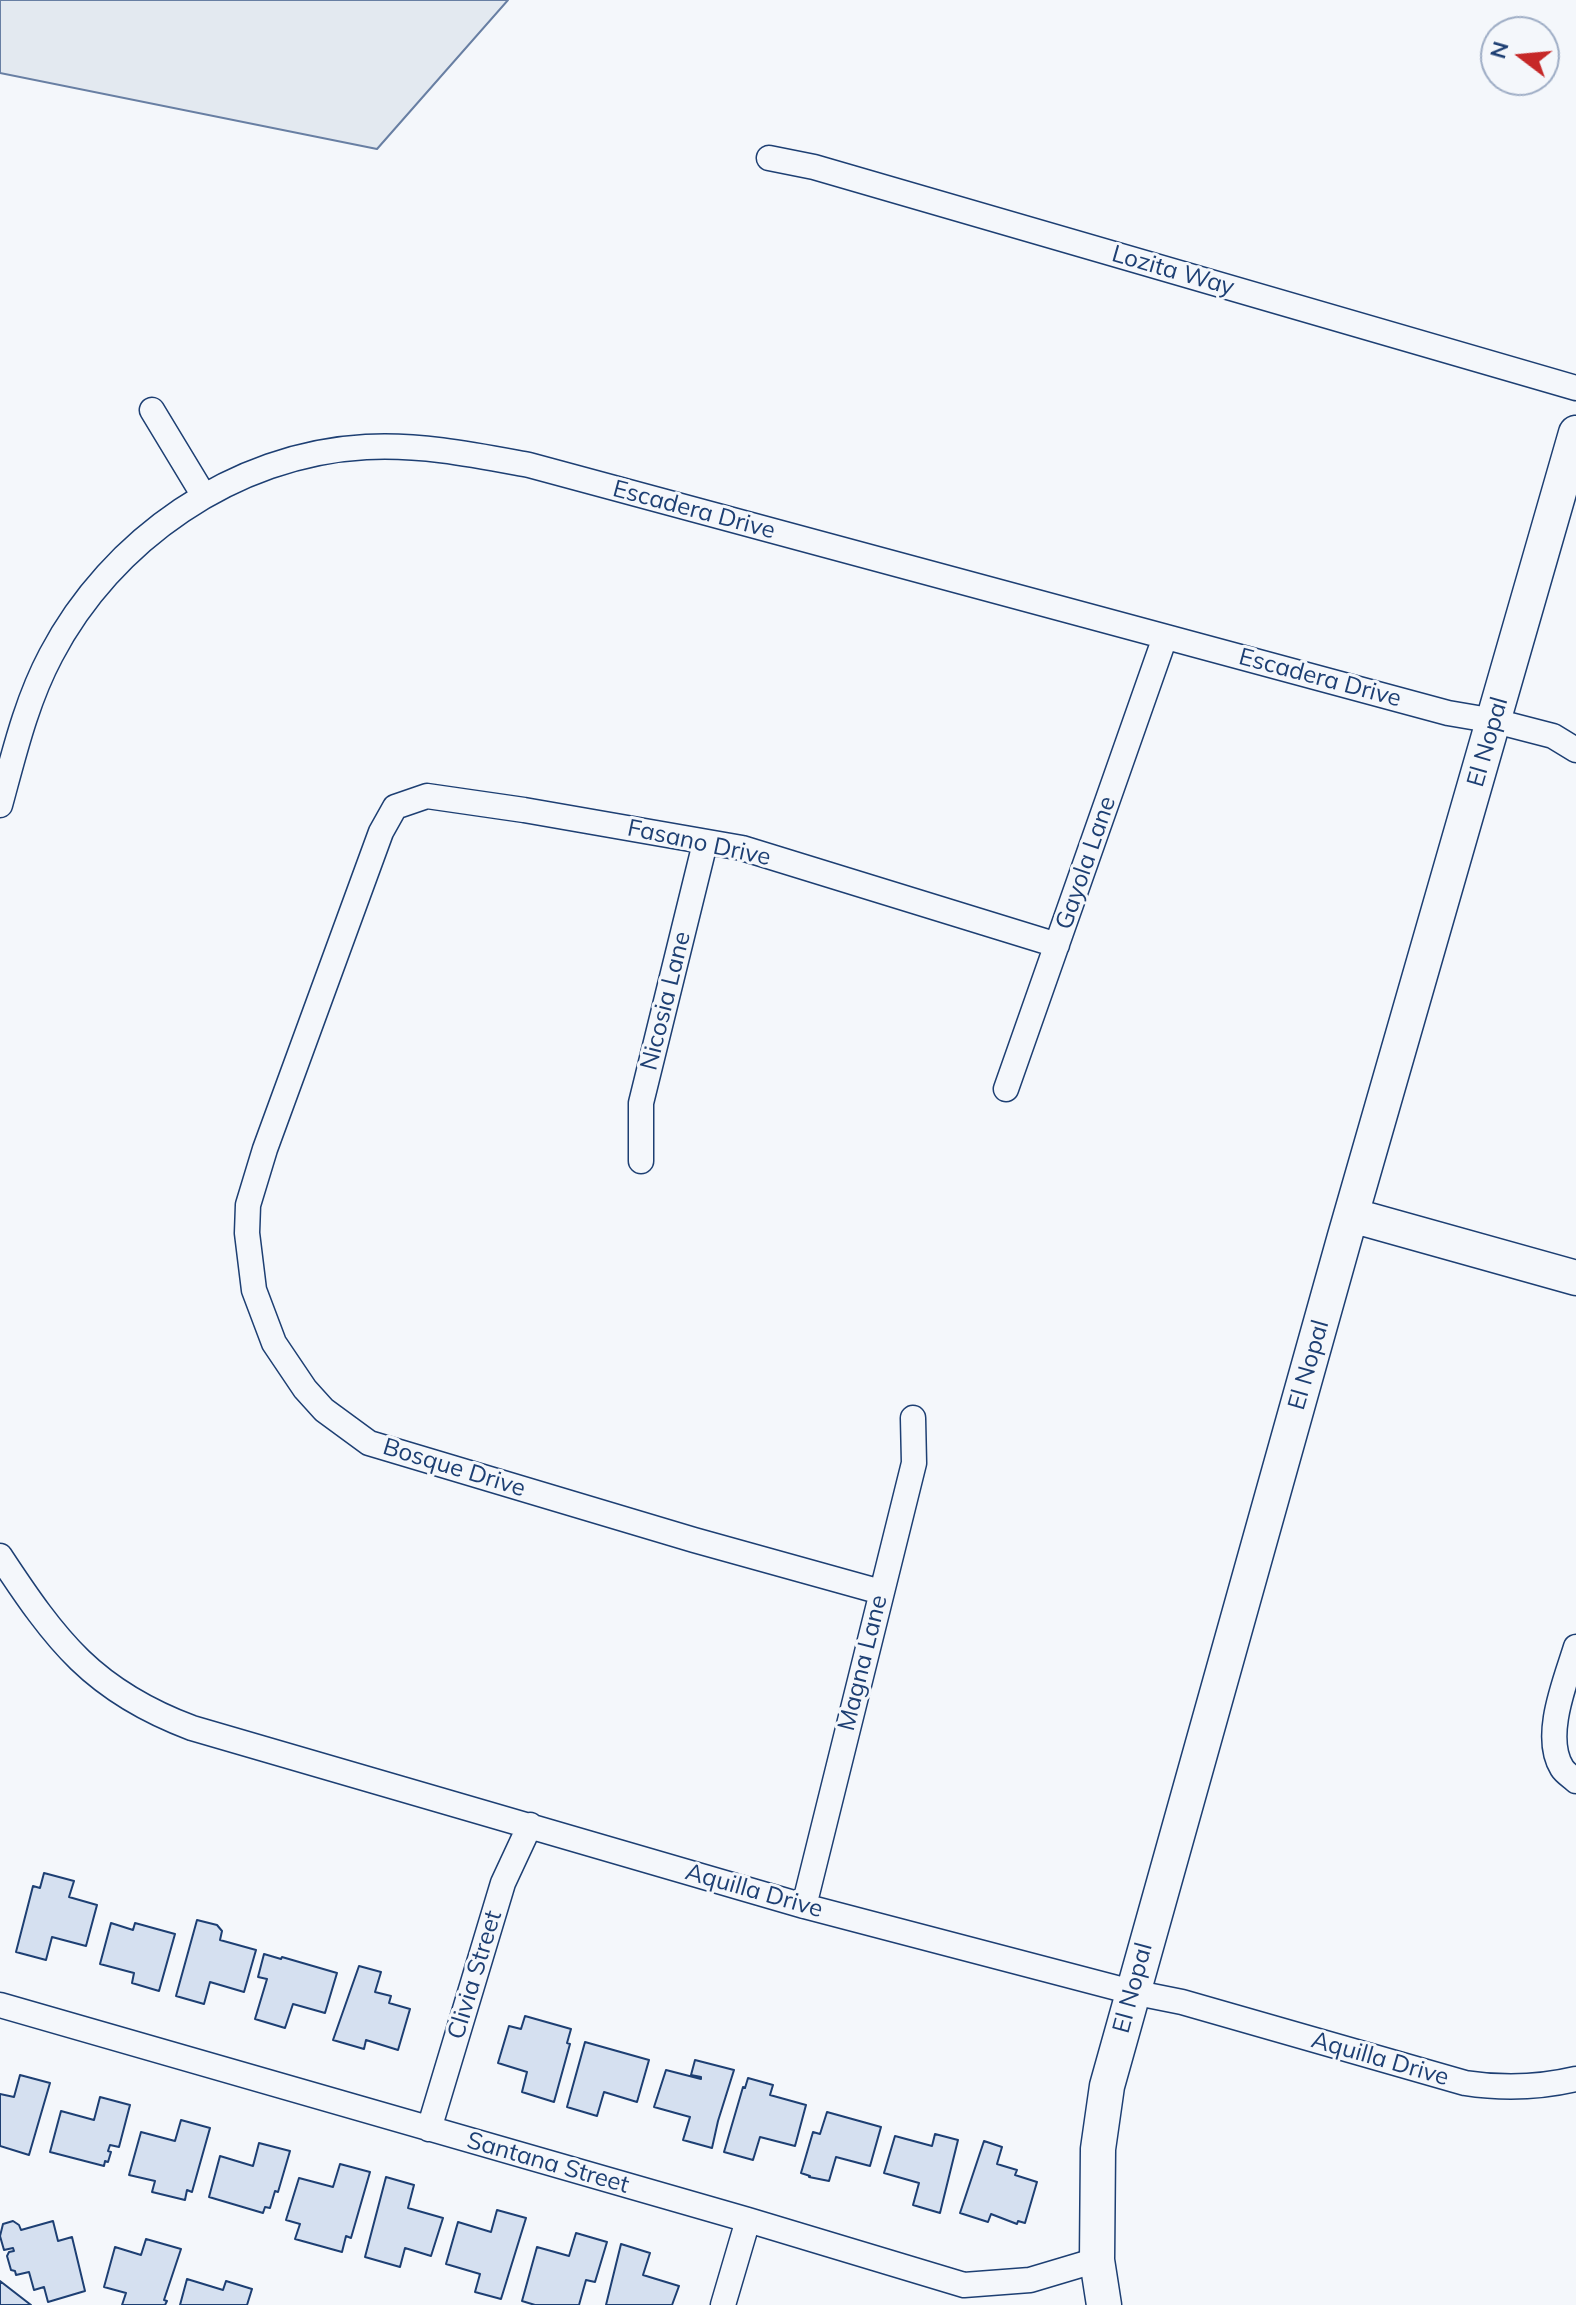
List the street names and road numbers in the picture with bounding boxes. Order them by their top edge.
street label: Lozita Way [1108,240,1238,302]
street label: Escadera Drive [610,475,778,545]
street label: Escadera Drive [1236,643,1404,713]
street label: El Nopal [1461,694,1515,790]
street label: Gayola Lane [1050,793,1122,933]
street label: Fasano Drive [625,814,773,872]
street label: Nicosia Lane [635,929,697,1073]
street label: El Nopal [1282,1317,1336,1413]
street label: Bosque Drive [379,1433,529,1503]
street label: Magna Lane [832,1592,894,1734]
street label: Aquilla Drive [682,1858,826,1924]
street label: Clivia Street [442,1907,508,2043]
street label: El Nopal [1107,1940,1159,2036]
street label: Aquilla Drive [1308,2026,1452,2092]
street label: Santana Street [464,2126,632,2200]

